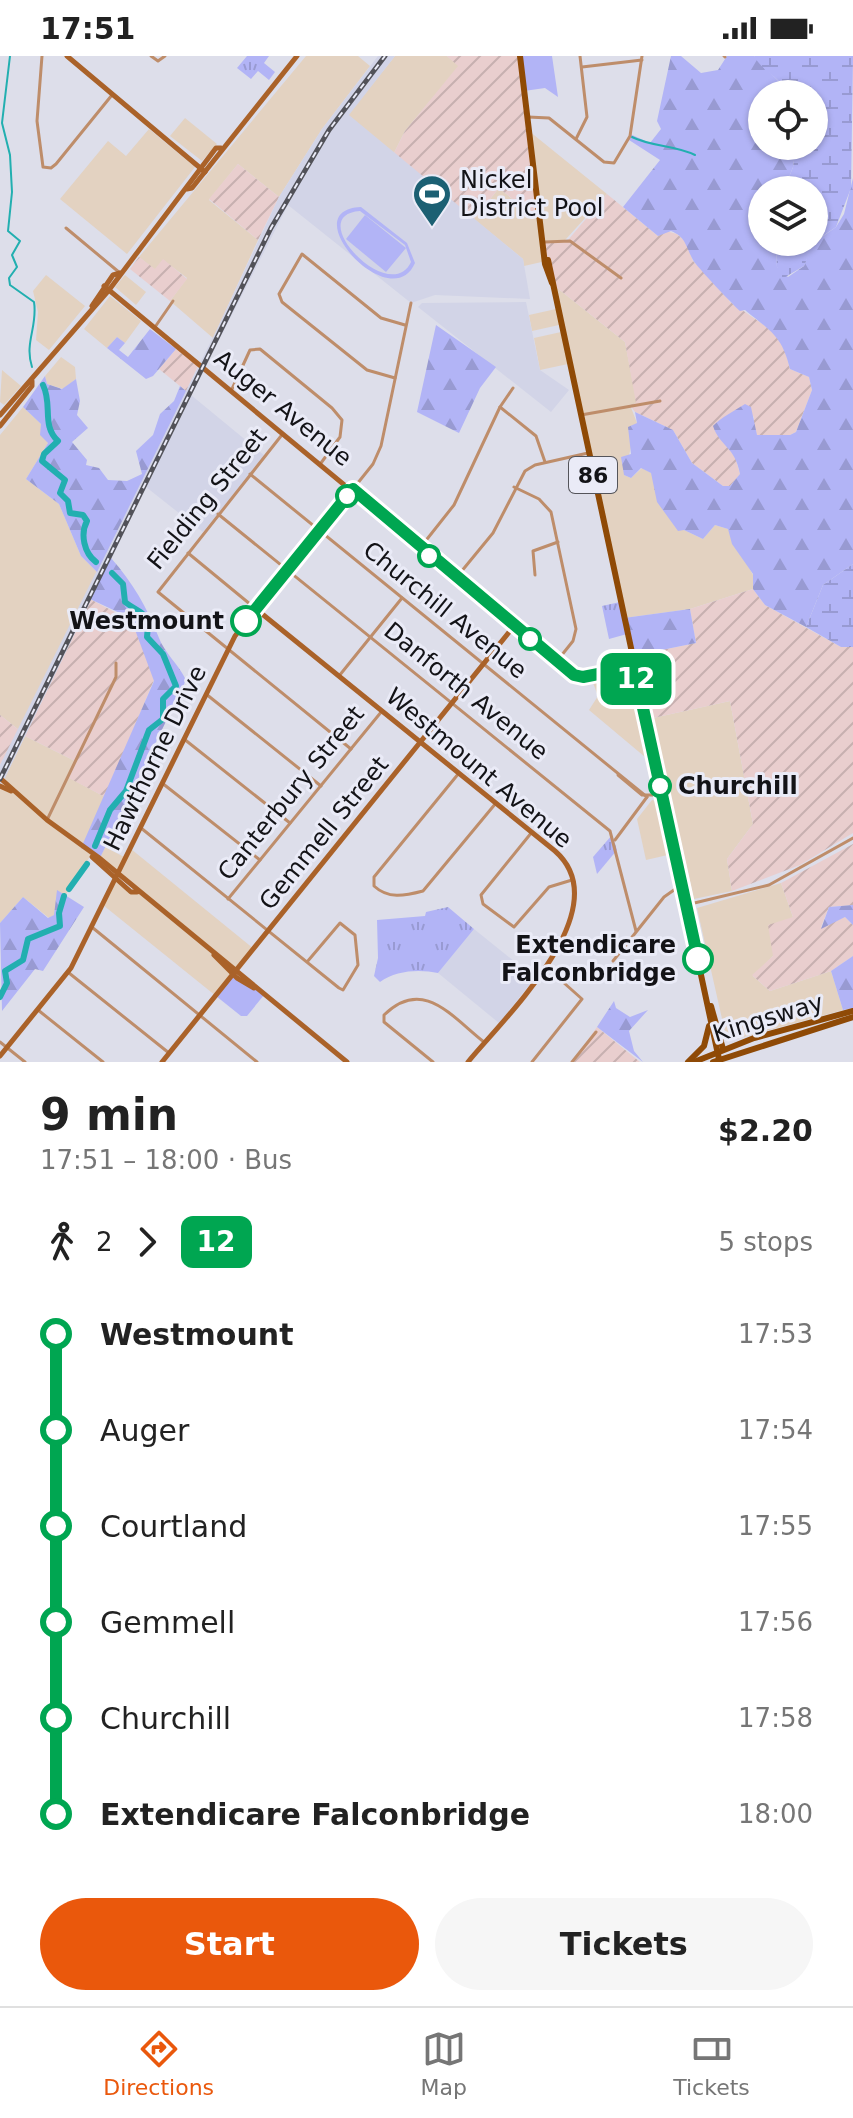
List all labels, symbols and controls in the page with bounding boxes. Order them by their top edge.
text: 17:51 [40,11,136,46]
map controls [748,80,828,256]
button: locate [748,80,828,160]
place label: Nickel District Pool [460,166,603,222]
sports icon: Nickel District Pool [411,173,453,228]
button: layers [748,176,828,256]
street label: Auger Avenue [209,344,357,472]
street label: Fielding Street [142,423,272,575]
road number: 86 [569,457,617,493]
unlabelled marker [336,485,358,507]
street label: Churchill Avenue [358,536,532,684]
unlabelled marker [418,545,440,567]
marker: Westmount [231,606,261,636]
place label: Westmount [69,607,224,635]
street label: Danforth Avenue [378,616,554,766]
unlabelled marker [519,628,541,650]
line badge: 12 [600,653,672,705]
street label: Hawthorne Drive [98,661,212,855]
text: 12 [617,662,655,695]
street label: Westmount Avenue [380,682,578,854]
street label: Canterbury Street [212,700,370,886]
street label: Gemmell Street [254,751,394,915]
place label: Churchill [678,772,798,800]
marker: Churchill [649,775,671,797]
place label: Extendicare Falconbridge [501,931,676,987]
marker: Extendicare Falconbridge [683,944,713,974]
street label: Kingsway [709,988,827,1048]
text: 9 min [40,1089,178,1140]
text: $2.20 [718,1113,813,1148]
text: 17:51 – 18:00 · Bus [40,1145,292,1175]
icon: walk [40,1220,84,1264]
icon: forward [125,1220,169,1264]
text: 12 [197,1225,236,1258]
text: 2 [96,1227,113,1257]
text: 5 stops [718,1227,813,1257]
text: Westmount [100,1317,294,1352]
text: 17:53 [738,1319,813,1349]
text: Auger [100,1413,189,1448]
text: 17:54 [738,1415,813,1445]
text: Courtland [100,1509,247,1544]
text: 17:55 [738,1511,813,1541]
text: Gemmell [100,1605,235,1640]
text: 17:56 [738,1607,813,1637]
text: Churchill [100,1701,231,1736]
text: 17:58 [738,1703,813,1733]
text: Extendicare Falconbridge [100,1797,530,1832]
text: 18:00 [738,1799,813,1829]
button: Start [40,1898,419,1990]
button: Tickets [435,1898,813,1990]
tab: Directions [103,2027,214,2100]
tab: Map [420,2027,467,2100]
tab: Tickets [673,2027,750,2100]

